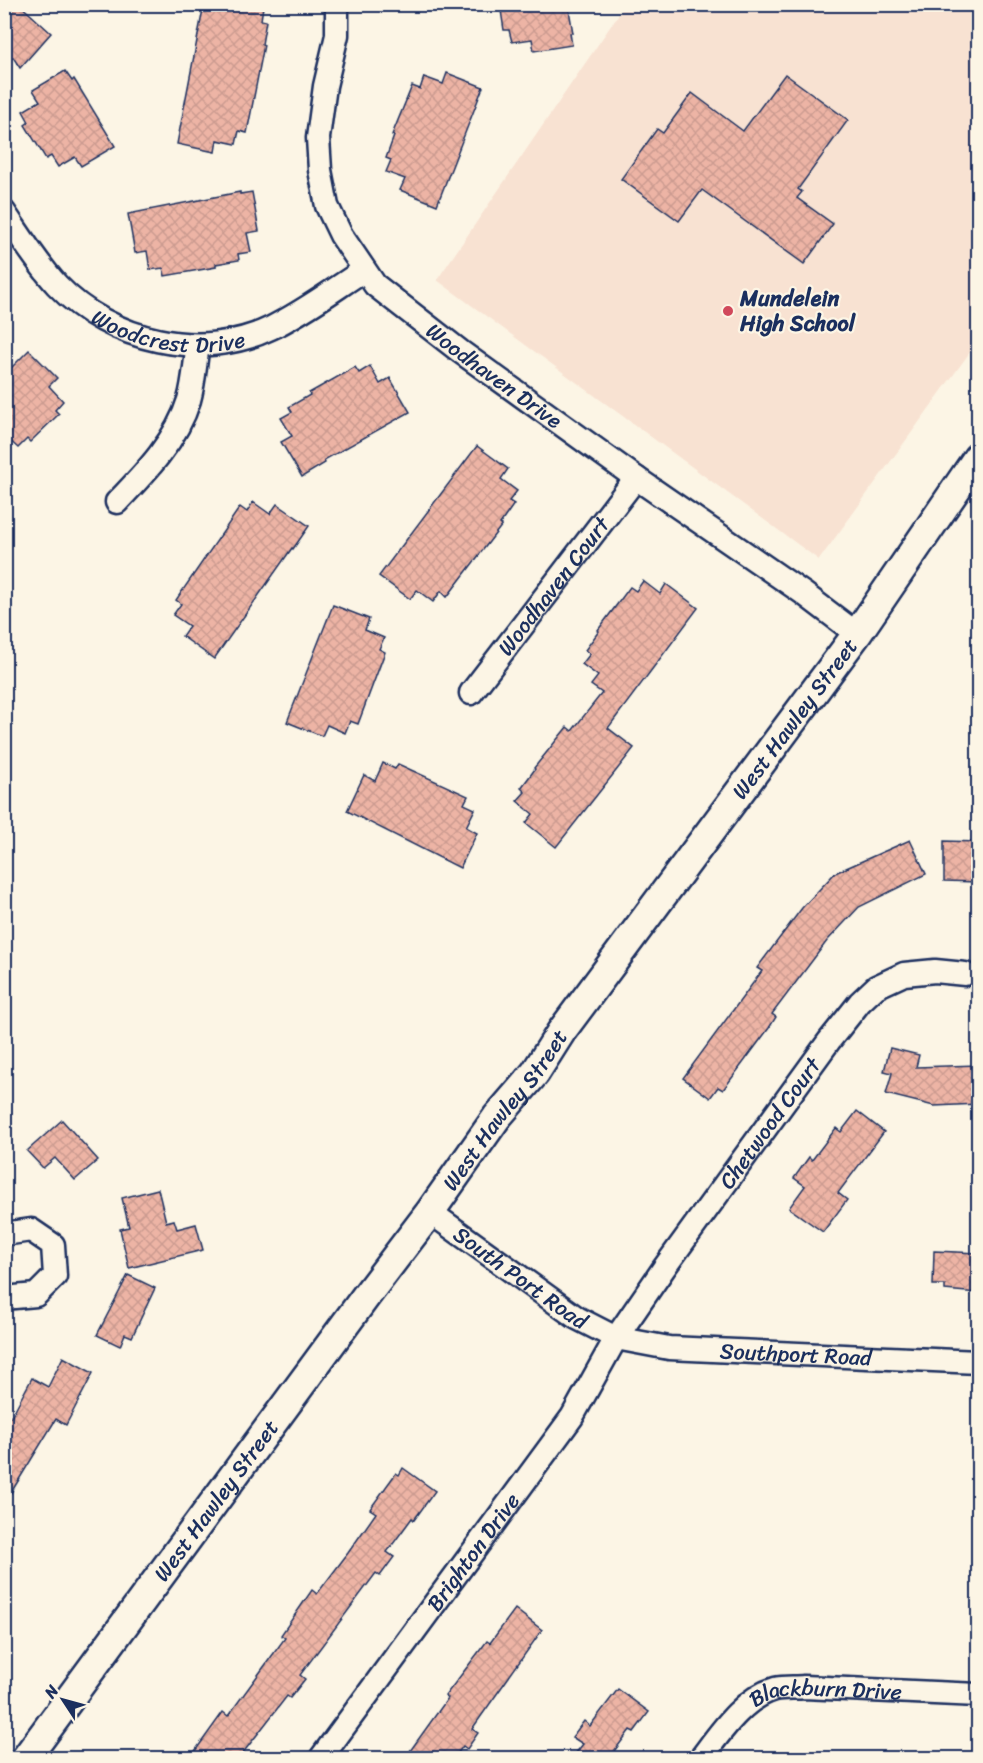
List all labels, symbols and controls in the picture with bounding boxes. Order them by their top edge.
place label: Mundelein High School [739,279,857,343]
street label: Woodcrest Drive [84,298,249,364]
marker: Mundelein High School [721,304,735,318]
street label: Woodhaven Drive [417,312,571,439]
street label: Woodhaven Court [487,507,620,664]
street label: West Hawley Street [721,629,868,808]
street label: West Hawley Street [431,1021,578,1199]
street label: Chetwood Court [708,1048,832,1197]
street label: South Port Road [445,1215,596,1341]
street label: Southport Road [719,1331,874,1377]
street label: West Hawley Street [143,1410,289,1590]
street label: Brighton Drive [416,1484,530,1620]
street label: Blackburn Drive [740,1667,903,1718]
north arrow [33,1670,93,1730]
text: N [36,1678,67,1705]

